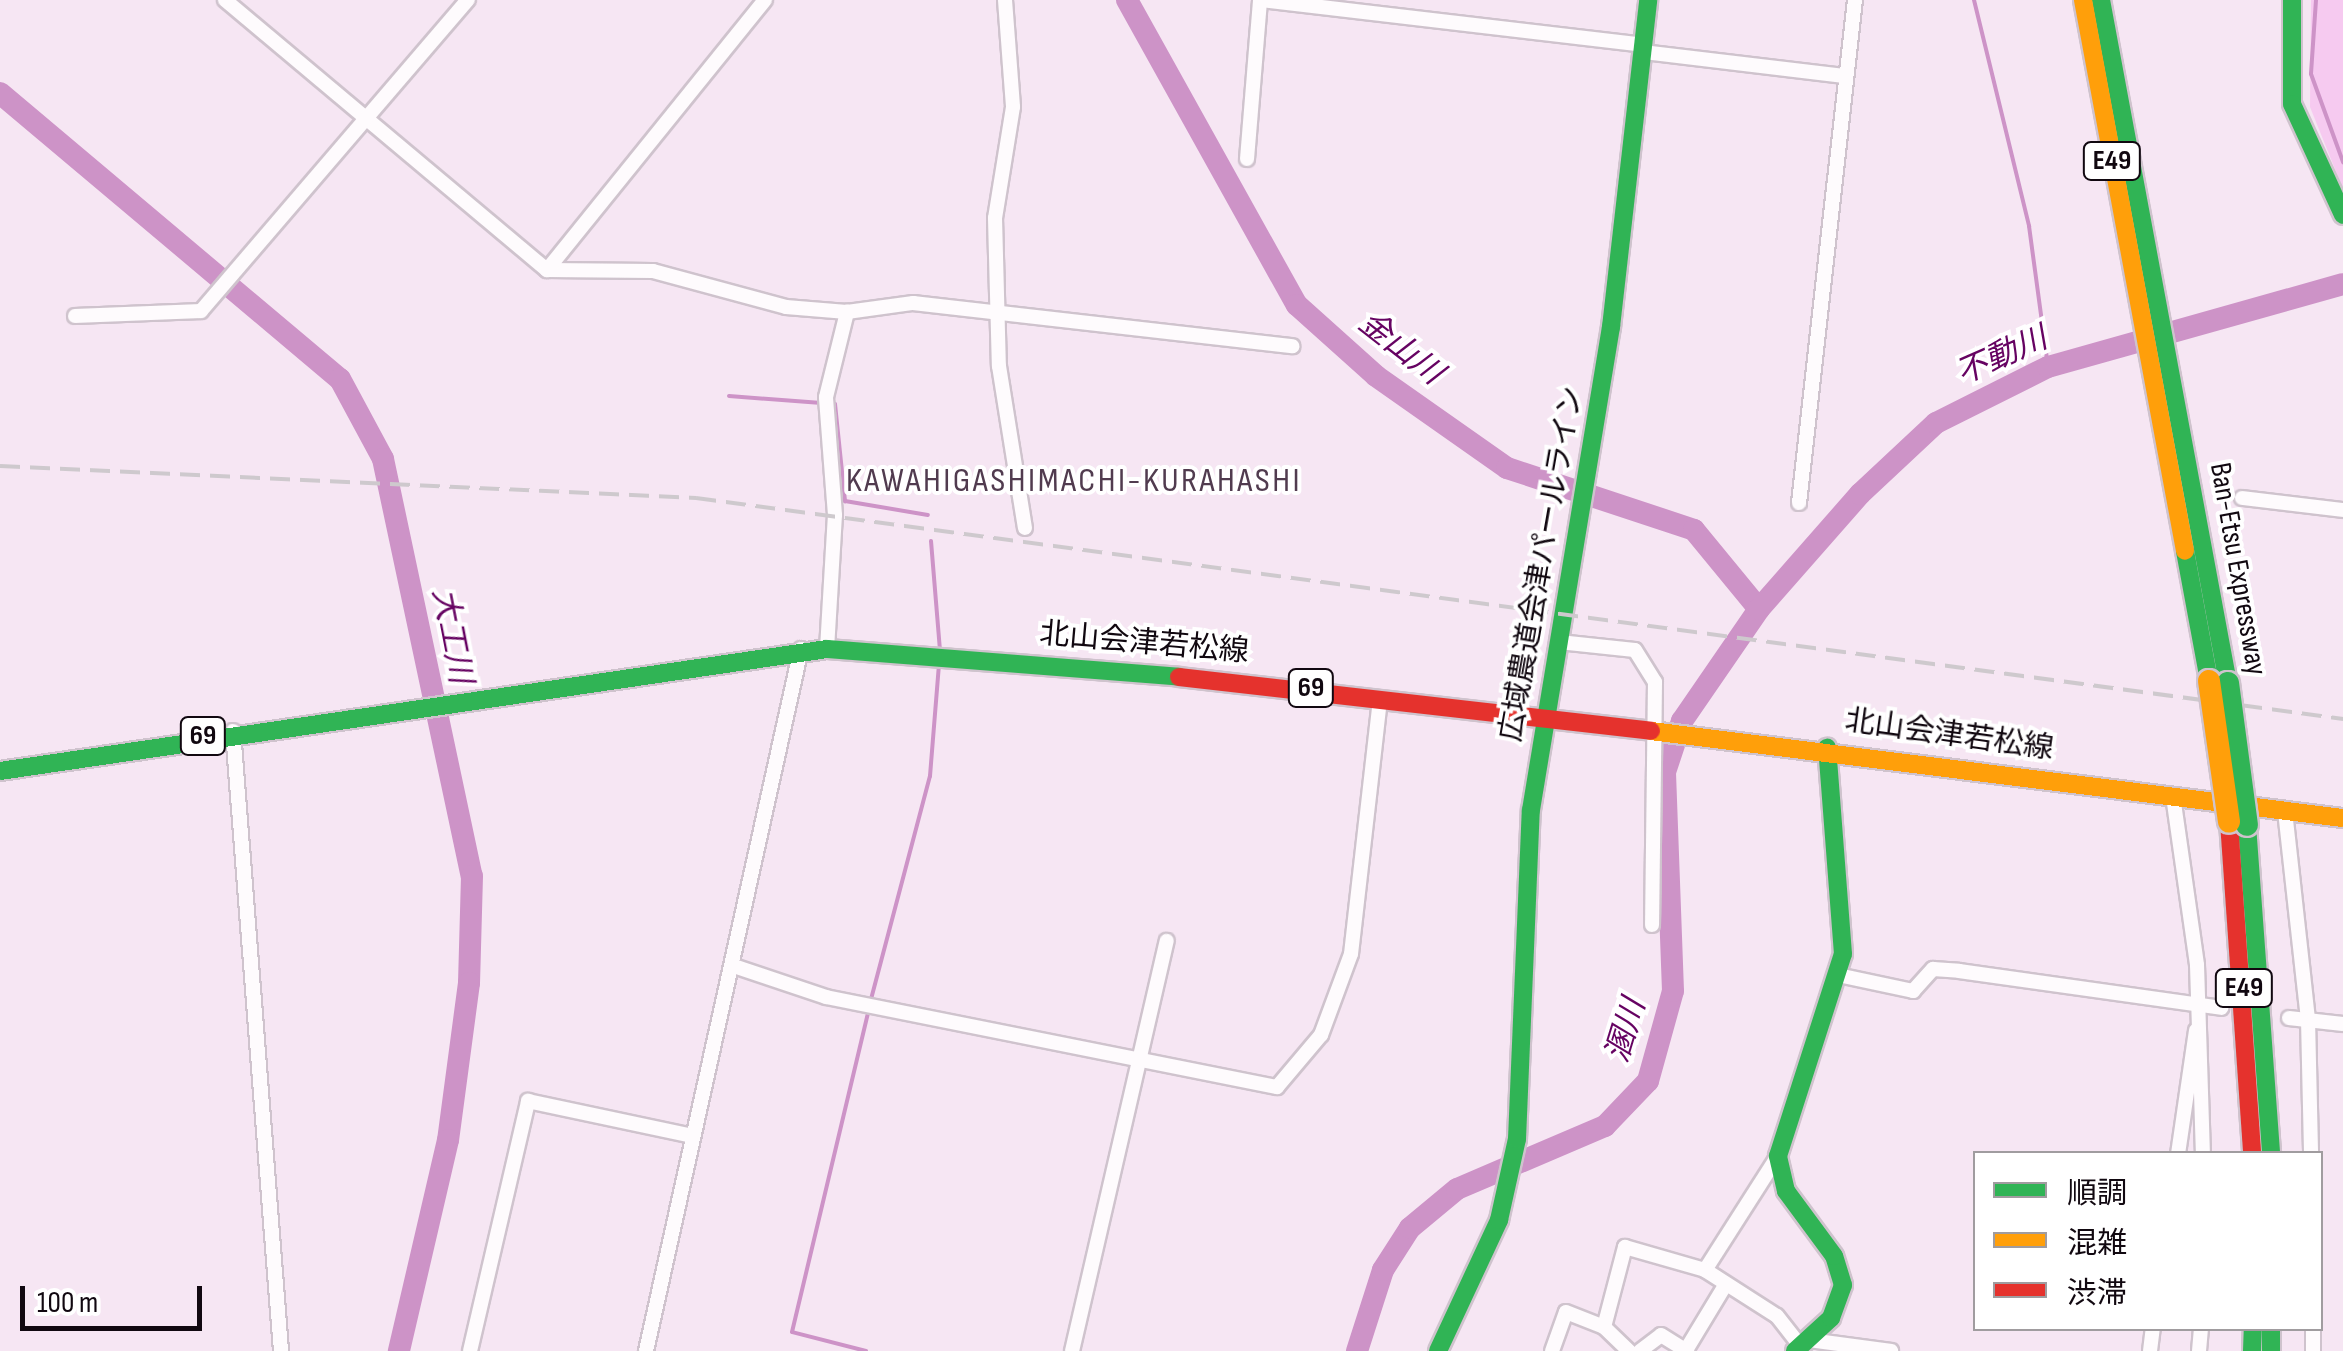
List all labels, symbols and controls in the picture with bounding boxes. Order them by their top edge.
road number: E49 [2082,138,2142,184]
water label: 金山川 [1350,304,1450,394]
water label: 不動川 [1950,320,2054,394]
street label: 広域農道会津パールライン [1493,384,1591,744]
district label: KAWAHIGASHIMACHI-KURAHASHI [846,460,1302,502]
street label: Ban-Etsu Expressway [2202,460,2274,678]
water label: 大工川 [423,585,479,687]
street label: 北山会津若松線 [1038,616,1250,670]
road number: 69 [1286,665,1336,711]
street label: 北山会津若松線 [1843,703,2055,767]
road number: 69 [178,713,228,759]
road number: E49 [2214,965,2274,1011]
water label: 溷川 [1599,995,1655,1067]
legend [1973,1151,2323,1331]
text: 順調 [2067,1176,2127,1212]
text: 混雑 [2067,1226,2127,1262]
scale bar [25,1266,208,1328]
text: 渋滞 [2067,1276,2127,1312]
text: 100 m [37,1285,98,1321]

